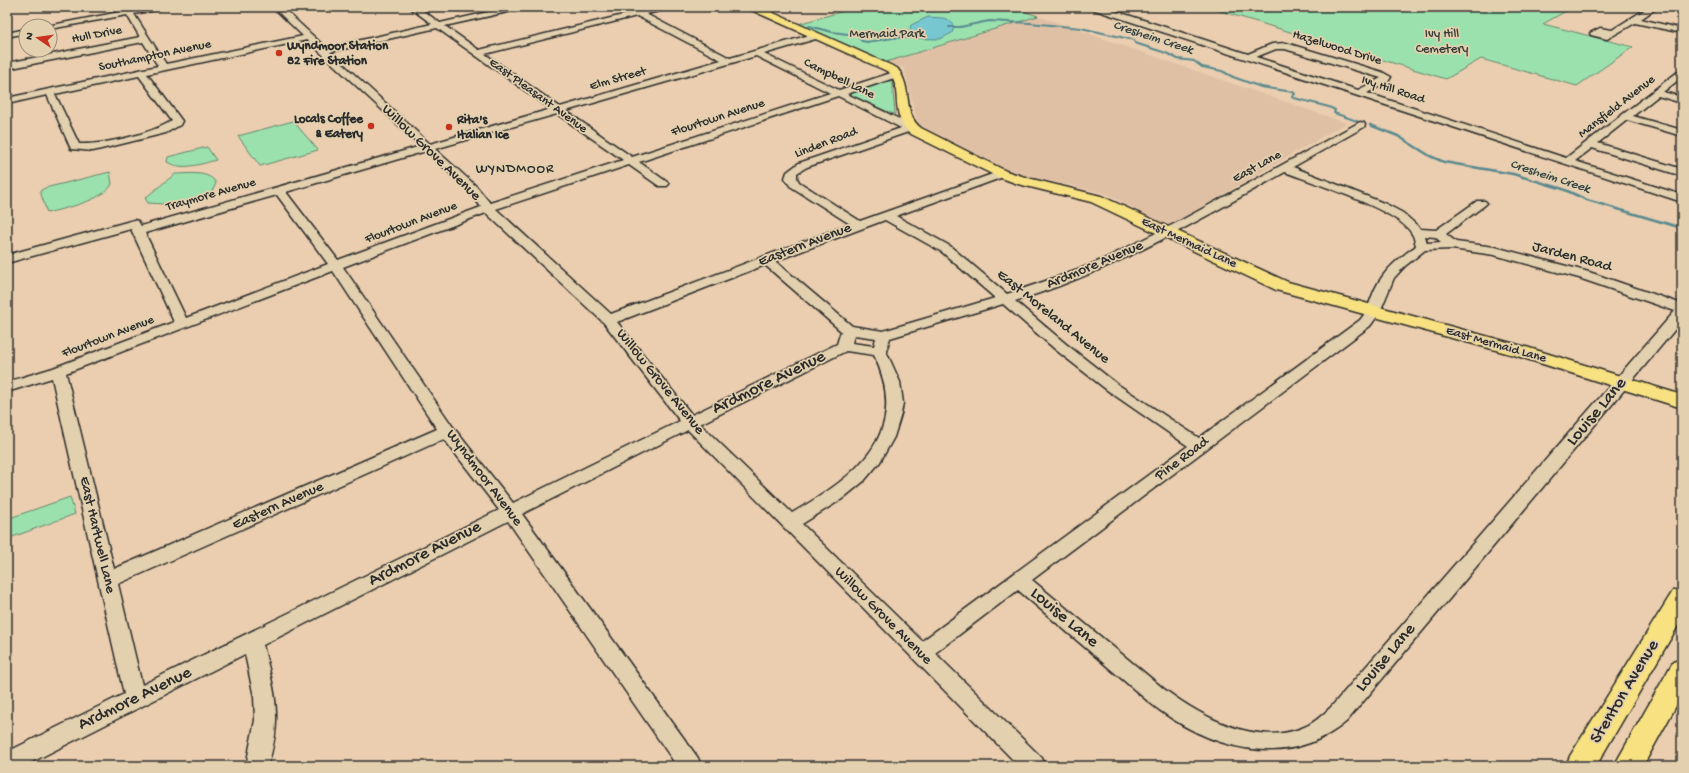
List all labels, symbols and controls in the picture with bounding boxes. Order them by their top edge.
north arrow [18,18,58,58]
water label: Cresheim Creek [1111,18,1196,58]
street label: Hull Drive [71,23,124,47]
park label: Mermaid Park [849,27,926,42]
street label: Hazelwood Drive [1291,27,1384,69]
park label: Ivy Hill Cemetery [1416,27,1469,57]
text: N [24,31,37,41]
street label: Southampton Avenue [97,37,213,75]
place label: Wyndmoor Station 82 Fire Station [286,39,389,69]
marker: Wyndmoor Station 82 Fire Station [274,48,284,58]
street label: East Pleasant Avenue [486,55,590,137]
street label: Campbell Lane [801,55,877,103]
street label: Elm Street [588,63,650,94]
street label: Mansfield Avenue [1576,72,1659,142]
street label: Ivy Hill Road [1359,73,1428,108]
street label: Flourtown Avenue [668,96,767,140]
street label: Willow Grove Avenue [378,101,485,205]
place label: Locals Coffee & Eatery [294,111,364,142]
place label: Rita's Italian Ice [456,113,510,143]
marker: Locals Coffee & Eatery [366,121,376,131]
marker: Rita's Italian Ice [444,122,454,132]
street label: Linden Road [793,124,861,162]
street label: East Lane [1230,147,1284,186]
water label: Cresheim Creek [1508,157,1593,197]
district label: WYNDMOOR [476,161,554,178]
street label: Traymore Avenue [163,175,258,215]
street label: Flourtown Avenue [362,198,459,248]
street label: East Mermaid Lane [1139,214,1239,272]
street label: Eastern Avenue [756,219,854,271]
street label: Ardmore Avenue [1044,236,1146,293]
street label: Jarden Road [1530,238,1615,277]
street label: East Moreland Avenue [993,266,1113,368]
street label: Flourtown Avenue [59,312,156,362]
street label: East Mermaid Lane [1444,324,1548,367]
street label: Willow Grove Avenue [612,325,708,439]
street label: Ardmore Avenue [709,346,830,420]
street label: Louise Lane [1562,373,1632,450]
street label: Wyndmoor Avenue [442,426,526,530]
street label: Pine Road [1151,432,1213,486]
street label: East Hartwell Lane [75,475,119,595]
street label: Eastern Avenue [229,478,327,534]
street label: Ardmore Avenue [365,516,486,591]
street label: Willow Grove Avenue [830,563,936,669]
street label: Louise Lane [1026,583,1103,653]
street label: Louise Lane [1351,619,1421,696]
street label: Stenton Avenue [1586,636,1665,748]
street label: Ardmore Avenue [75,662,196,736]

